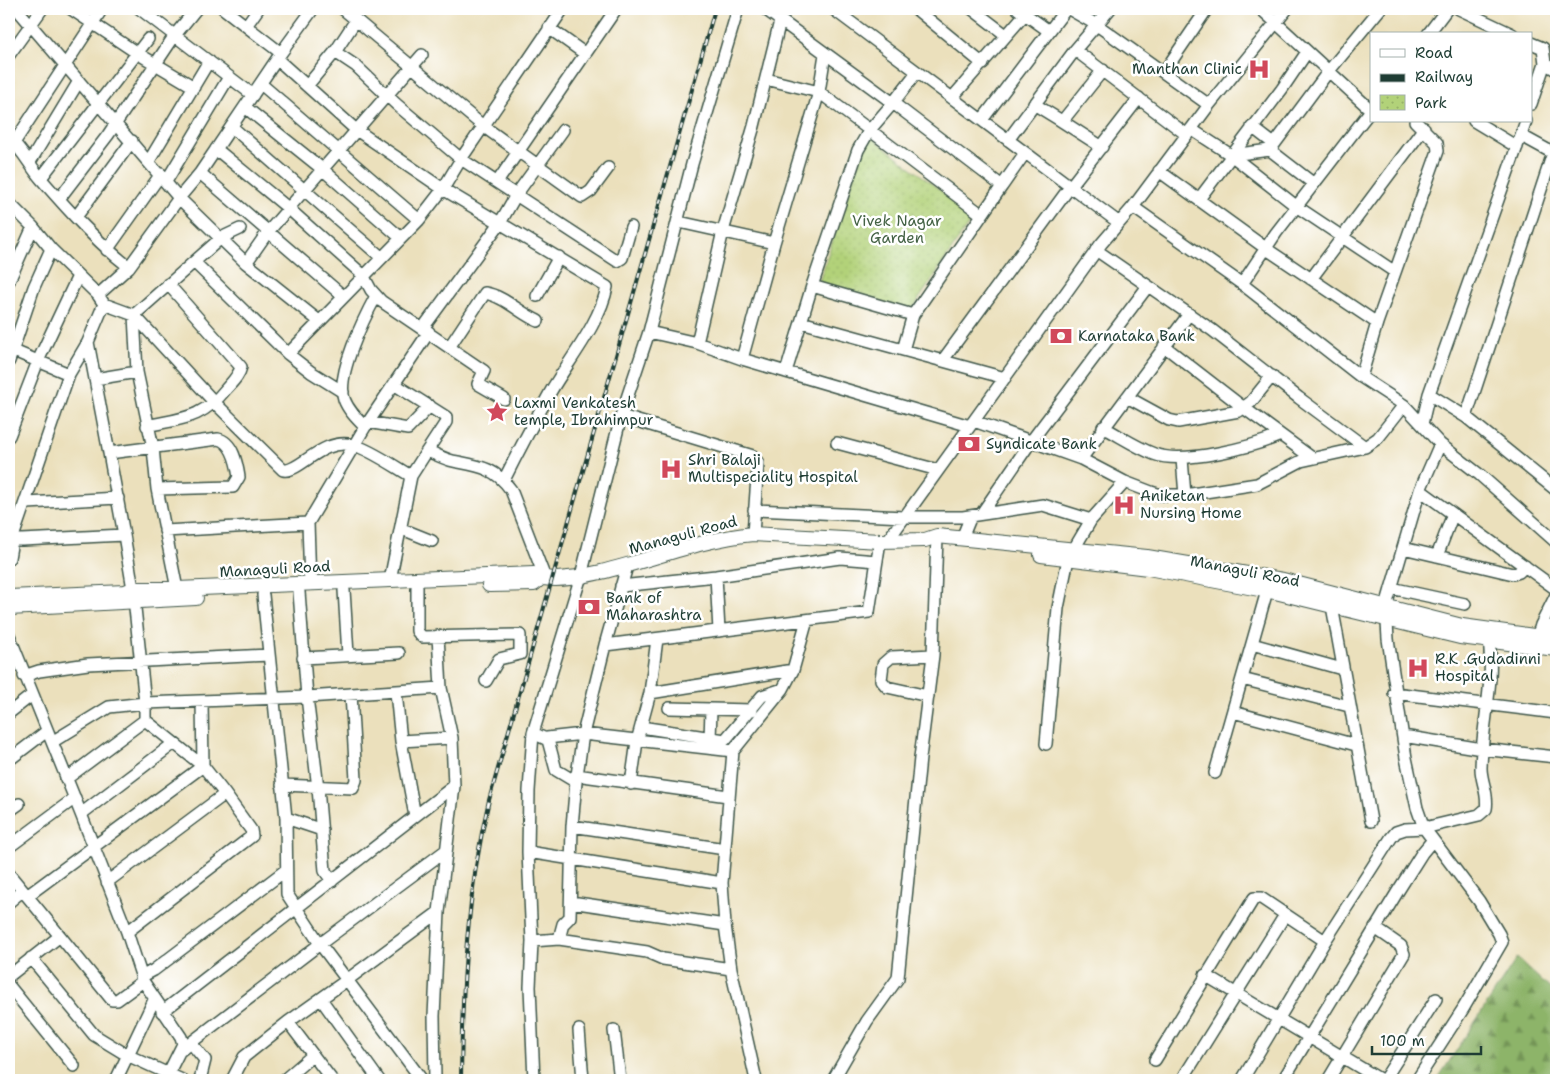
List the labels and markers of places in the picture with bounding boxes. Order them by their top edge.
hospital icon: Manthan Clinic [1246,56,1272,82]
place label: Manthan Clinic [1132,59,1242,79]
bank icon: Karnataka Bank [1048,323,1074,349]
place label: Karnataka Bank [1078,326,1195,346]
place label: Laxmi Venkatesh temple, Ibrahimpur [514,393,654,430]
place icon: Laxmi Venkatesh temple, Ibrahimpur [484,399,510,425]
bank icon: Syndicate Bank [956,431,982,457]
place label: Syndicate Bank [986,434,1097,454]
place label: Shri Balaji Multispeciality Hospital [688,450,858,487]
hospital icon: Shri Balaji Multispeciality Hospital [658,456,684,482]
place label: Aniketan Nursing Home [1140,486,1242,523]
hospital icon: Aniketan Nursing Home [1111,492,1137,518]
place label: Bank of Maharashtra [606,588,702,625]
bank icon: Bank of Maharashtra [576,594,602,620]
place label: R.K .Gudadinni Hospital [1435,649,1541,686]
hospital icon: R.K .Gudadinni Hospital [1405,655,1431,681]

